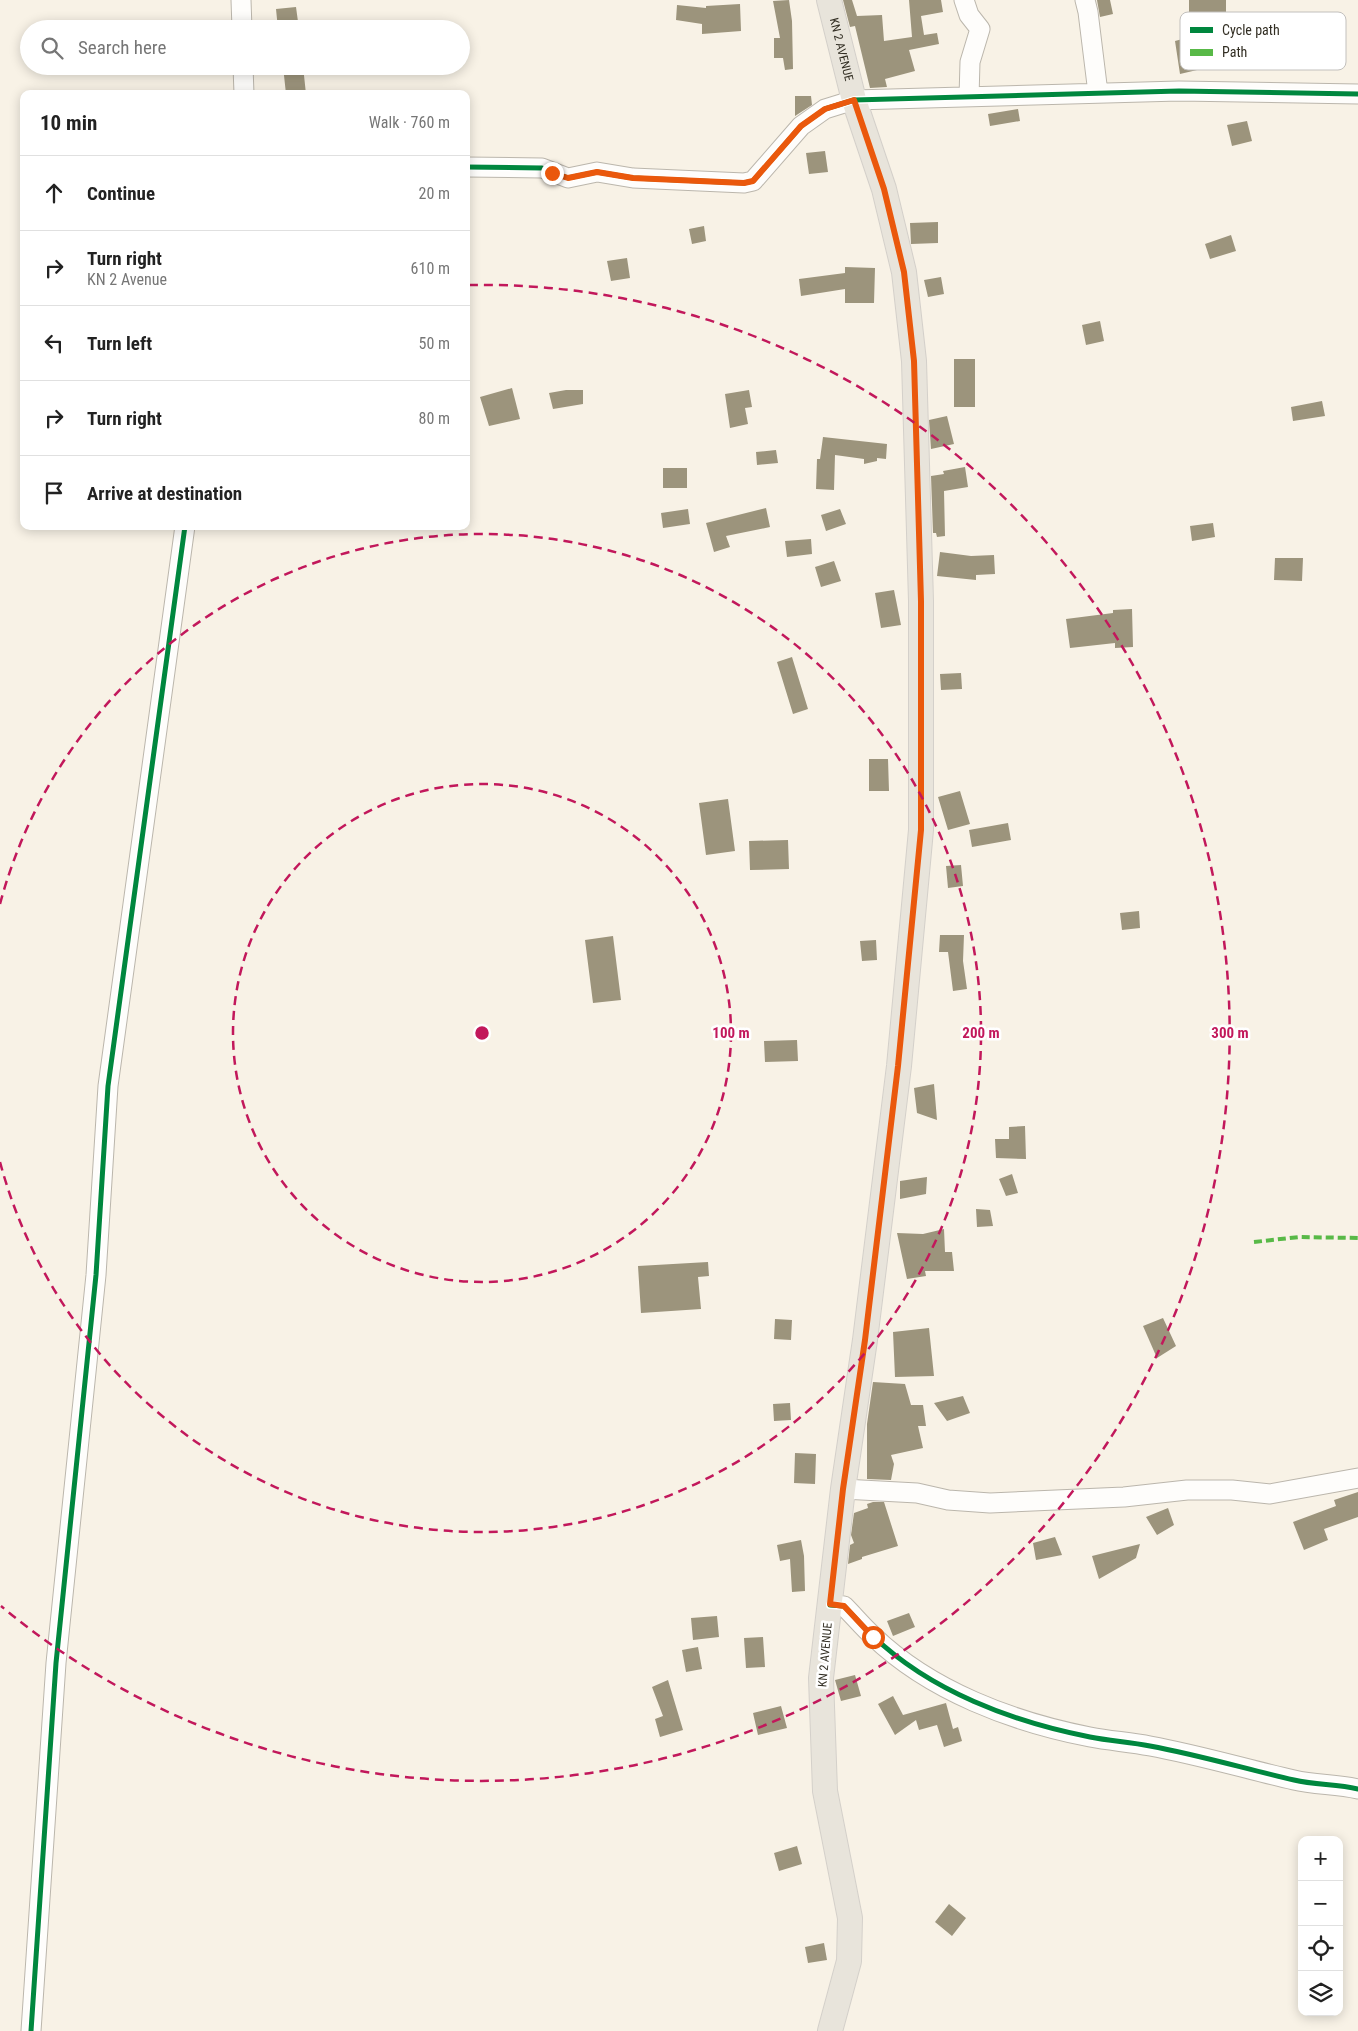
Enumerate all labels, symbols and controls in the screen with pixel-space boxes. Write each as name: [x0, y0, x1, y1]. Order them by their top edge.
legend: [1180, 12, 1346, 70]
street label: KN 2 AVENUE: [827, 16, 856, 83]
search box: [20, 20, 470, 75]
text: Cycle path: [1222, 22, 1280, 38]
icon: search: [38, 34, 66, 62]
text: Search here: [78, 36, 166, 59]
text: Path: [1222, 44, 1247, 60]
text: 10 min: [40, 111, 97, 135]
text: Walk · 760 m: [369, 113, 450, 132]
route end: [541, 162, 564, 185]
icon: ahead: [40, 179, 68, 207]
text: Continue: [87, 182, 155, 205]
text: 20 m: [418, 184, 450, 203]
text: Turn right: [87, 247, 162, 270]
icon: right: [40, 254, 68, 282]
text: 610 m: [411, 259, 450, 278]
text: KN 2 Avenue: [87, 270, 167, 289]
icon: left: [40, 329, 68, 357]
text: Turn left: [87, 332, 152, 355]
text: 50 m: [418, 334, 450, 353]
icon: right: [40, 404, 68, 432]
text: Turn right: [87, 407, 162, 430]
text: 80 m: [418, 409, 450, 428]
icon: arrive: [40, 479, 68, 507]
text: Arrive at destination: [87, 482, 242, 505]
centre of rings: [473, 1024, 491, 1042]
text: 100 m: [712, 1024, 750, 1042]
text: 200 m: [962, 1024, 1000, 1042]
text: 300 m: [1211, 1024, 1249, 1042]
street label: KN 2 AVENUE: [815, 1622, 835, 1688]
route start: [862, 1626, 885, 1649]
map controls: [1298, 1836, 1343, 2016]
button: +: [1298, 1836, 1343, 1881]
button: −: [1298, 1881, 1343, 1926]
button: locate: [1298, 1926, 1343, 1971]
button: layers: [1298, 1971, 1343, 2016]

